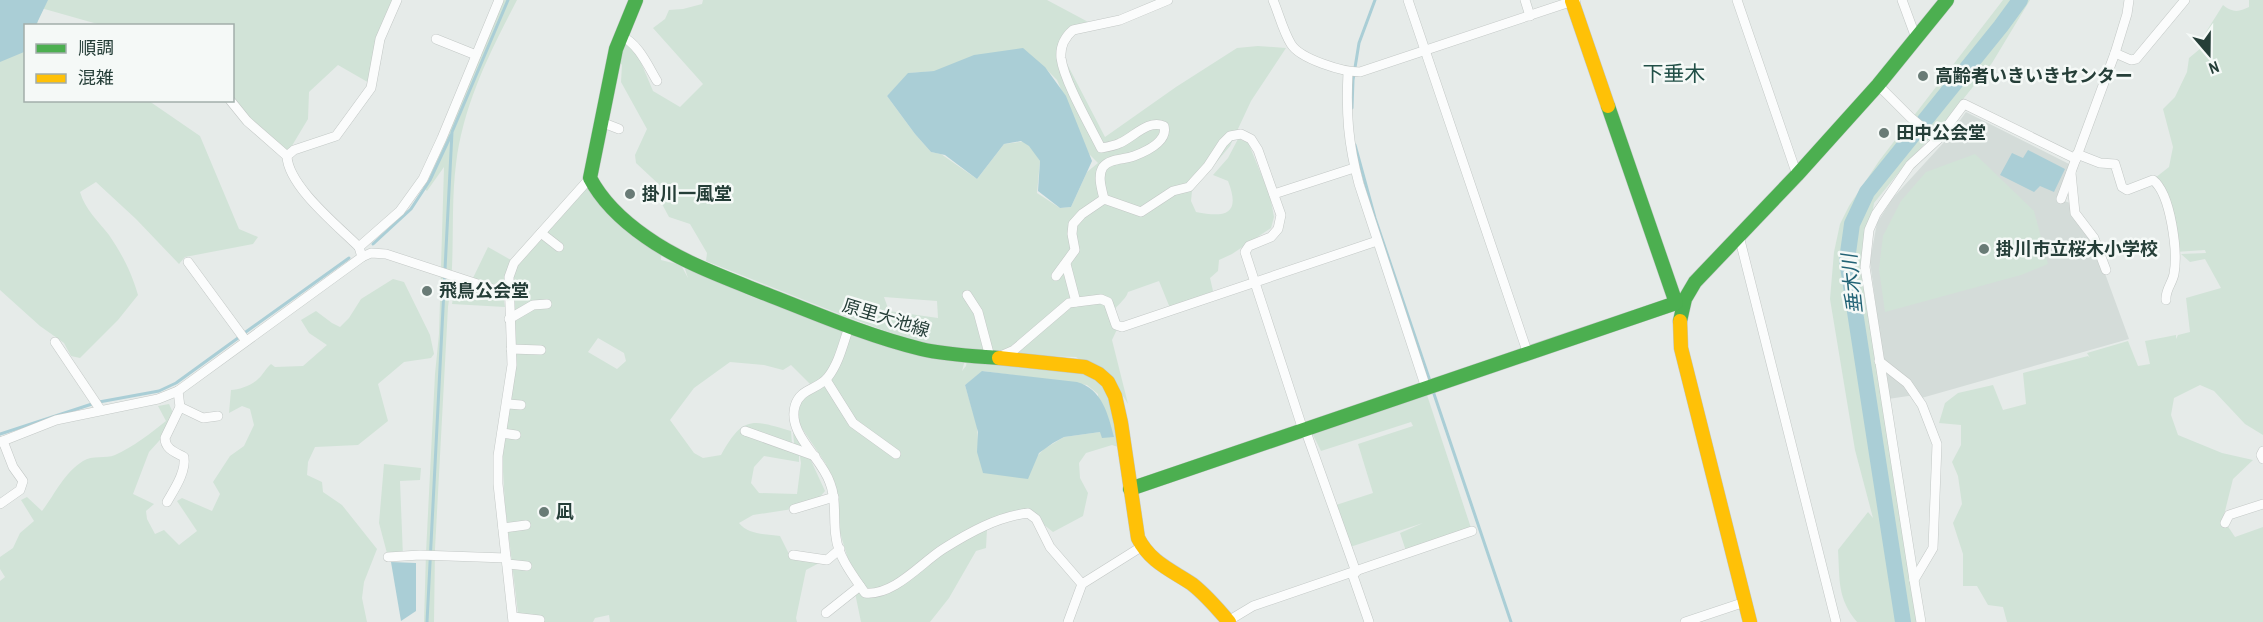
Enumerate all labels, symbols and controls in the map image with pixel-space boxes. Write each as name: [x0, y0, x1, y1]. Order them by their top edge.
legend: [24, 24, 234, 102]
north arrow: [2179, 24, 2239, 84]
text: 順調: [78, 35, 114, 60]
text: N: [2206, 56, 2222, 80]
district label: 下垂木: [1643, 59, 1706, 88]
place label: 高齢者いきいきセンター: [1935, 63, 2133, 88]
text: 混雑: [78, 65, 114, 90]
marker: 高齢者いきいきセンター: [1916, 69, 1930, 83]
place label: 田中公会堂: [1896, 120, 1986, 145]
marker: 田中公会堂: [1877, 126, 1891, 140]
place label: 掛川一風堂: [642, 181, 732, 206]
marker: 掛川一風堂: [623, 187, 637, 201]
place label: 掛川市立桜木小学校: [1996, 236, 2158, 261]
marker: 掛川市立桜木小学校: [1977, 242, 1991, 256]
water label: 垂木川: [1835, 251, 1868, 315]
place label: 飛鳥公会堂: [439, 278, 529, 303]
marker: 飛鳥公会堂: [420, 284, 434, 298]
street label: 原里大池線: [839, 292, 933, 343]
place label: 凪: [556, 499, 574, 524]
marker: 凪: [537, 505, 551, 519]

